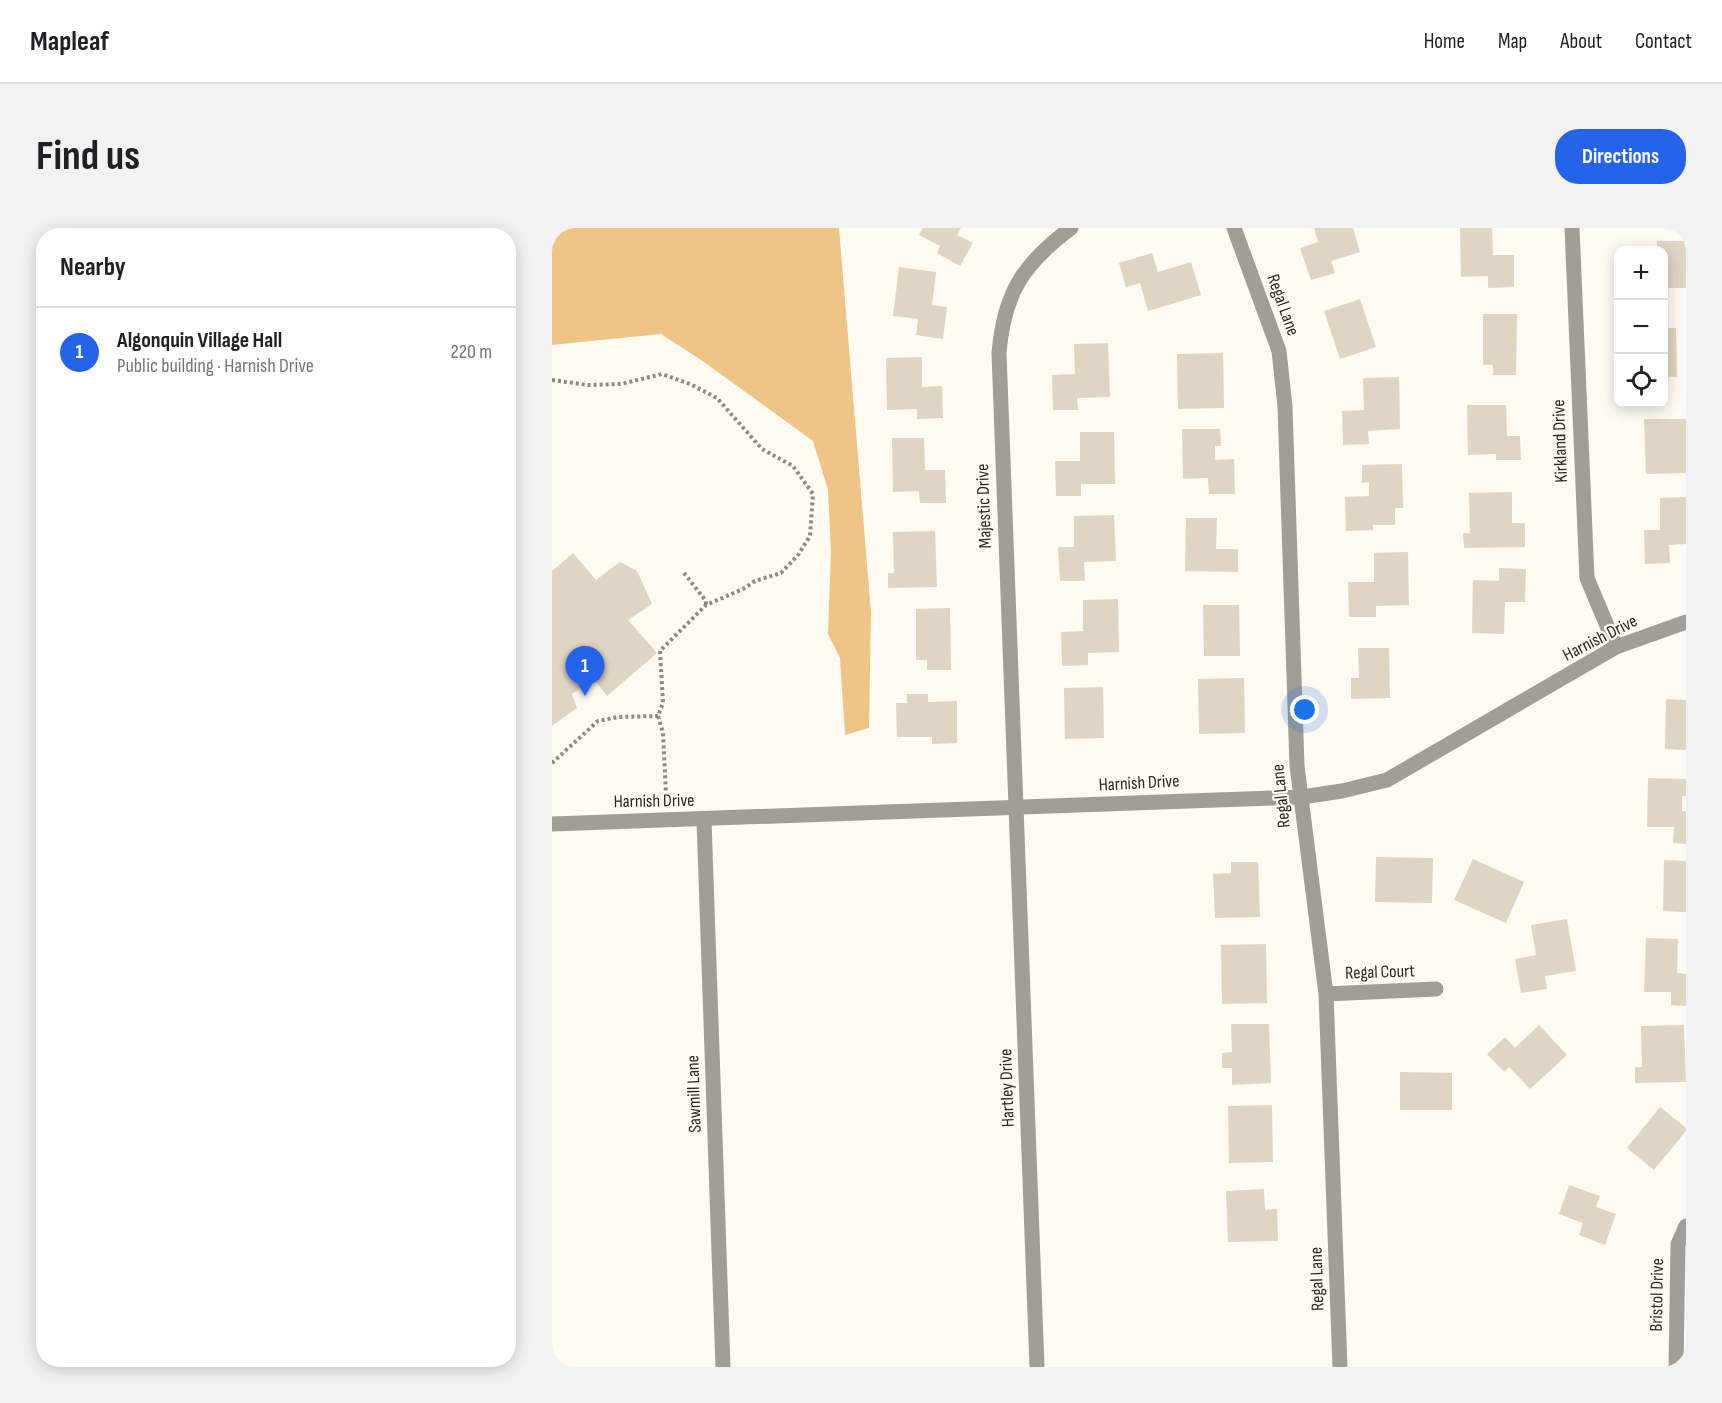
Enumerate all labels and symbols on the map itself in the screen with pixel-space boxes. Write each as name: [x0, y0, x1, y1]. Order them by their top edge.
street label: Regal Lane: [1262, 271, 1304, 339]
street label: Kirkland Drive: [1548, 399, 1572, 483]
street label: Majestic Drive: [972, 463, 996, 549]
street label: Harnish Drive: [1559, 610, 1641, 666]
pin: 1: [566, 646, 604, 696]
your location: [1290, 695, 1319, 724]
street label: Regal Lane: [1267, 763, 1295, 829]
street label: Harnish Drive: [1098, 770, 1180, 796]
street label: Harnish Drive: [613, 790, 695, 812]
street label: Regal Court: [1345, 960, 1416, 984]
street label: Hartley Drive: [995, 1048, 1019, 1128]
street label: Sawmill Lane: [682, 1055, 706, 1133]
street label: Regal Lane: [1305, 1247, 1329, 1311]
street label: Bristol Drive: [1646, 1258, 1668, 1332]

